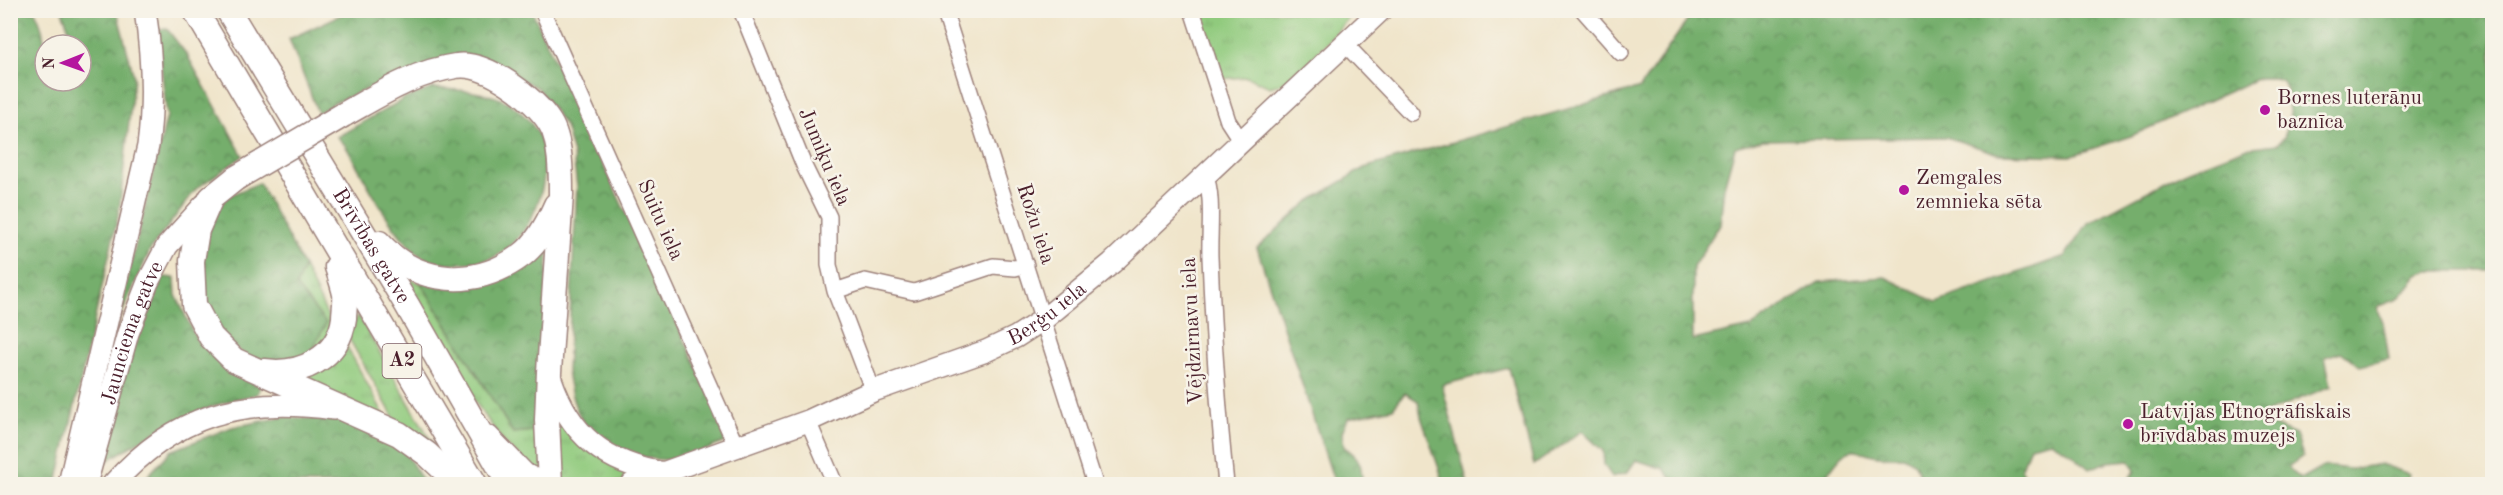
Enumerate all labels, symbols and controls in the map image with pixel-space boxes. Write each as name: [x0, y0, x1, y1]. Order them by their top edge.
north arrow: [33, 33, 93, 93]
text: N: [42, 56, 58, 69]
place label: Bornes luterāņu baznīca: [2277, 88, 2422, 133]
marker: Bornes luterāņu baznīca: [2258, 103, 2272, 117]
street label: Jumiķu iela: [793, 105, 854, 209]
place label: Zemgales zemnieka sēta: [1916, 168, 2042, 213]
street label: Suitu iela: [633, 177, 687, 263]
street label: Rožu iela: [1012, 181, 1058, 267]
marker: Zemgales zemnieka sēta: [1897, 183, 1911, 197]
street label: Brīvības gatve: [328, 185, 414, 307]
street label: Vējdzirnavu iela: [1179, 257, 1207, 405]
street label: Jaunciema gatve: [98, 258, 167, 407]
street label: Berģu iela: [1004, 278, 1090, 350]
road number: A2: [382, 344, 422, 378]
place label: Latvijas Etnogrāfiskais brīvdabas muzejs: [2140, 402, 2351, 447]
marker: Latvijas Etnogrāfiskais brīvdabas muzejs: [2121, 417, 2135, 431]

